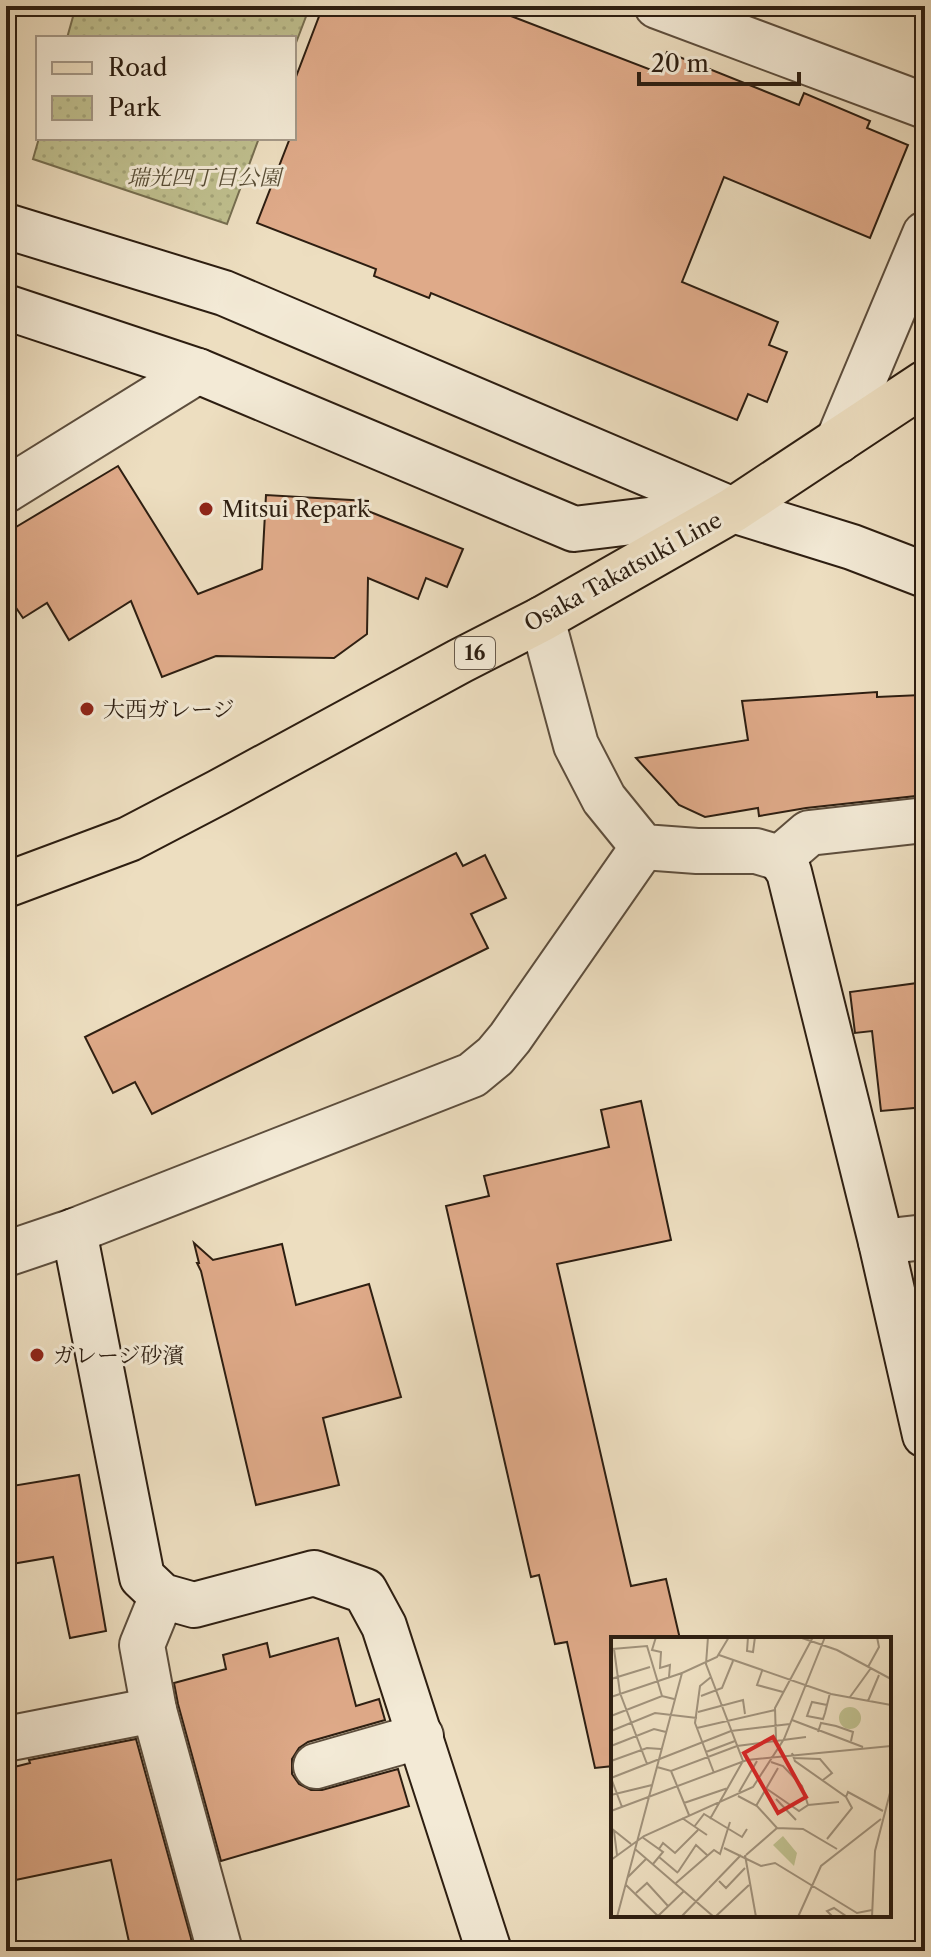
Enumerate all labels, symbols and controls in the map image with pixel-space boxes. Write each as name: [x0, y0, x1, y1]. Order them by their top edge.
legend: [36, 36, 296, 140]
scale bar: [639, 36, 799, 86]
text: 20 m: [651, 49, 709, 78]
text: Road: [108, 53, 168, 82]
text: Park: [108, 93, 161, 122]
park label: 瑞光四丁目公園: [127, 164, 284, 191]
place label: Mitsui Repark: [222, 496, 371, 523]
marker: Mitsui Repark: [197, 500, 215, 518]
street label: Osaka Takatsuki Line: [520, 506, 726, 638]
road number: 16: [455, 637, 495, 669]
place label: 大西ガレージ: [103, 696, 235, 723]
marker: 大西ガレージ: [78, 700, 96, 718]
place label: ガレージ砂濱: [53, 1342, 185, 1369]
marker: ガレージ砂濱: [28, 1346, 46, 1364]
inset map: [611, 1637, 891, 1917]

